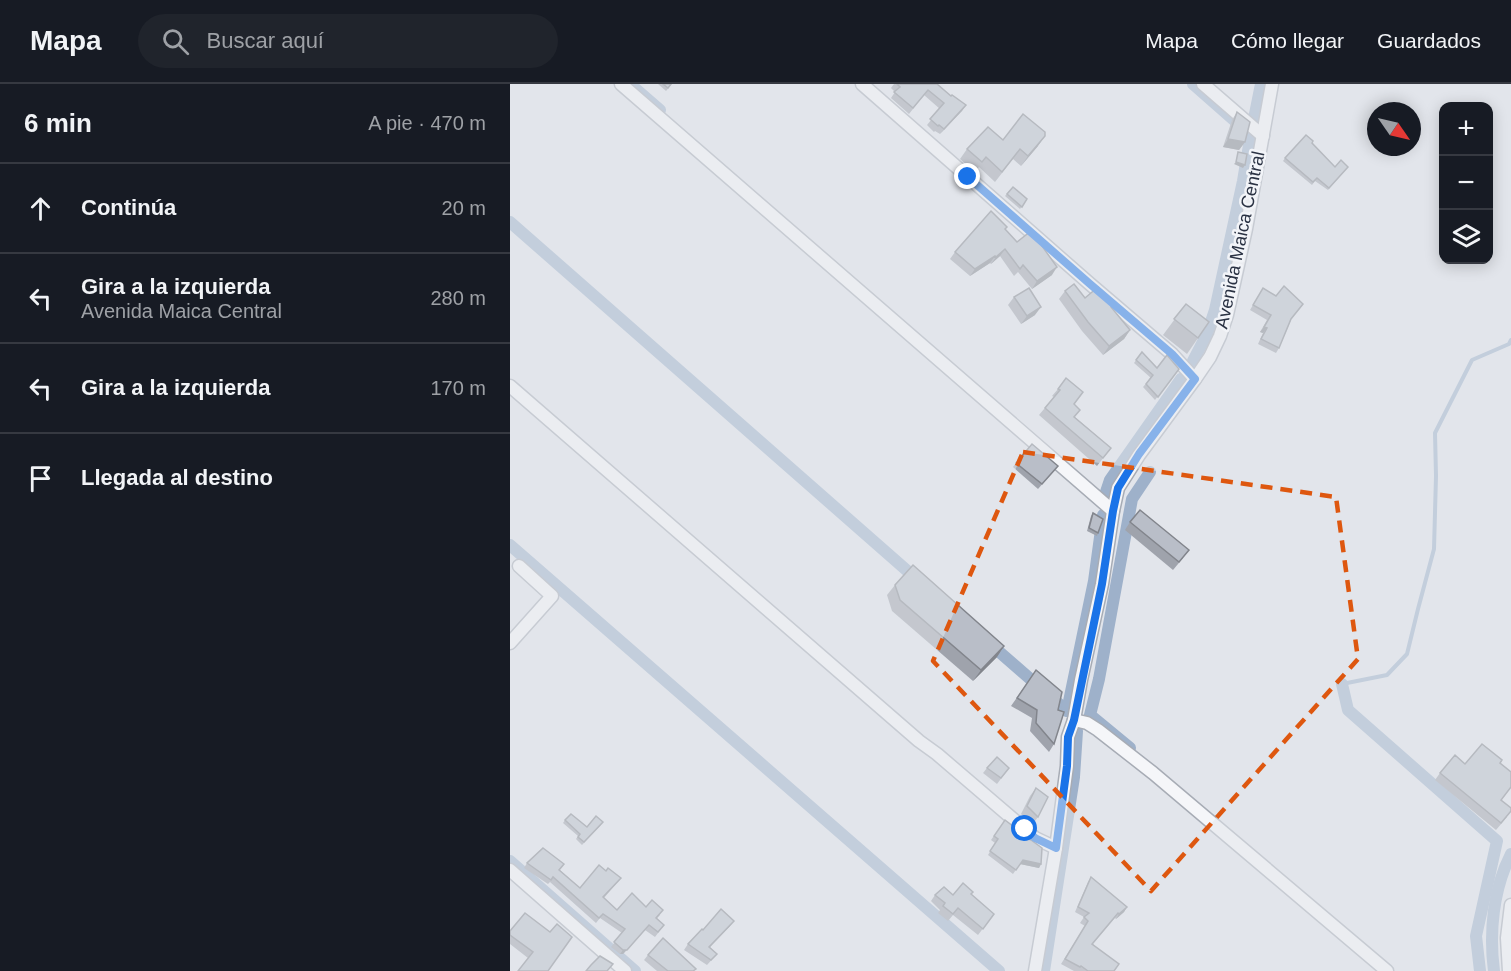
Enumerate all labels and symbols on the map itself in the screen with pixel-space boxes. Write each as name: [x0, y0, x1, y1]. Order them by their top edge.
north arrow: [1367, 102, 1421, 156]
street label: Avenida Maica Central: [1211, 150, 1269, 330]
route end: [954, 163, 980, 189]
route start: [1011, 815, 1037, 841]

